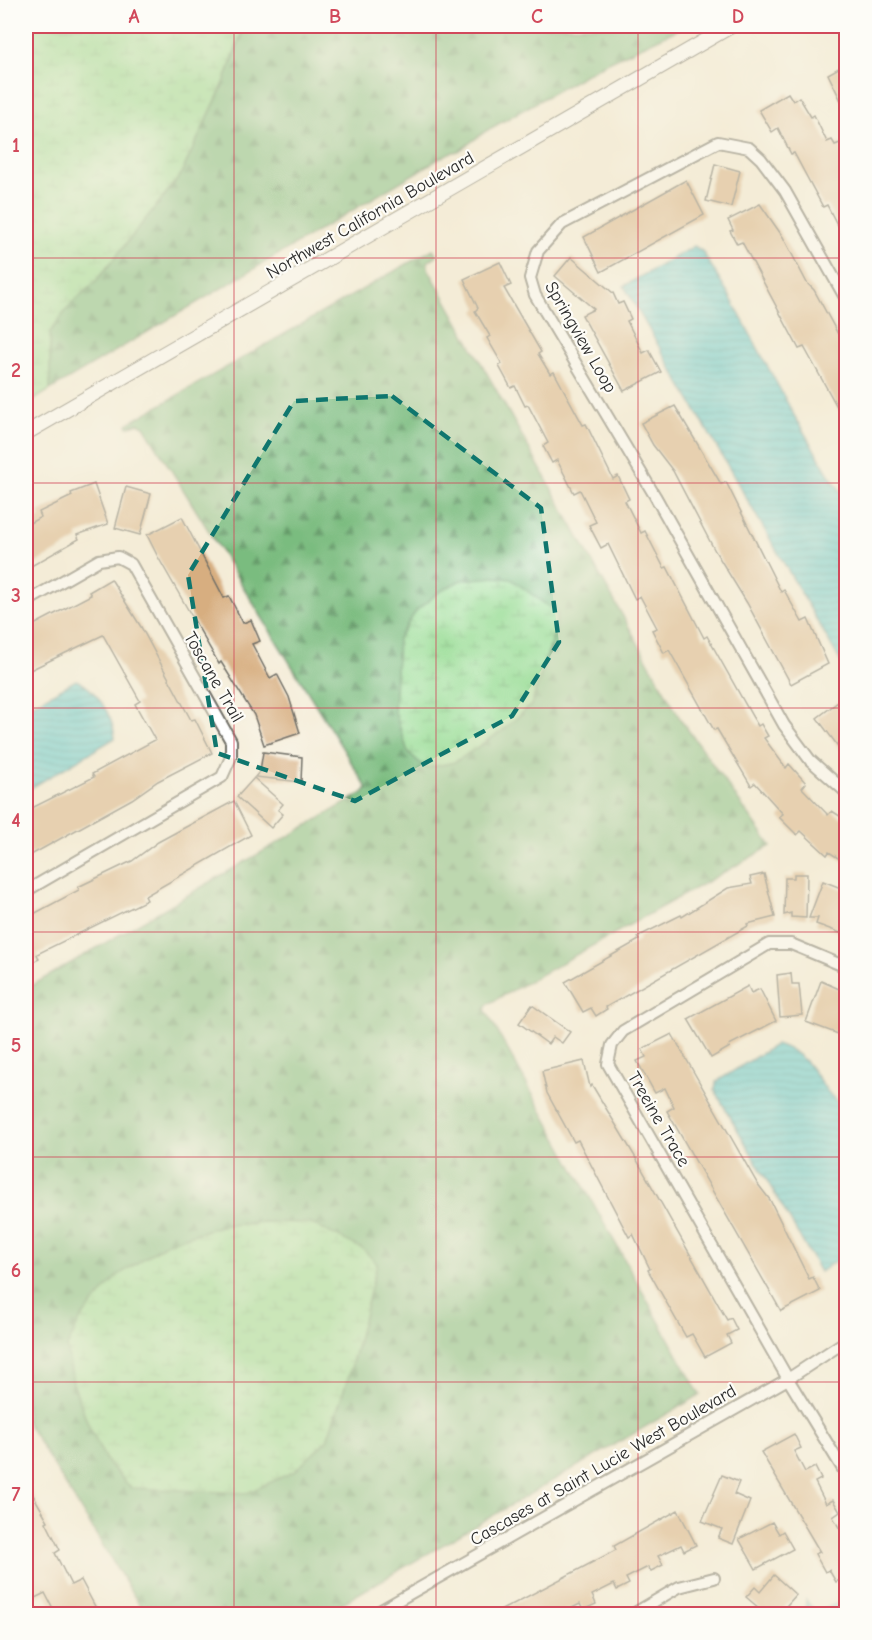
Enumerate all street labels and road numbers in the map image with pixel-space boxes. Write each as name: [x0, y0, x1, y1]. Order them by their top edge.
street label: Northwest California Boulevard: [263, 147, 478, 284]
street label: Springview Loop: [540, 278, 621, 397]
street label: Toscane Trail: [179, 628, 248, 726]
street label: Treeine Trace: [623, 1068, 694, 1171]
street label: Cascases at Saint Lucie West Boulevard: [466, 1380, 740, 1550]

